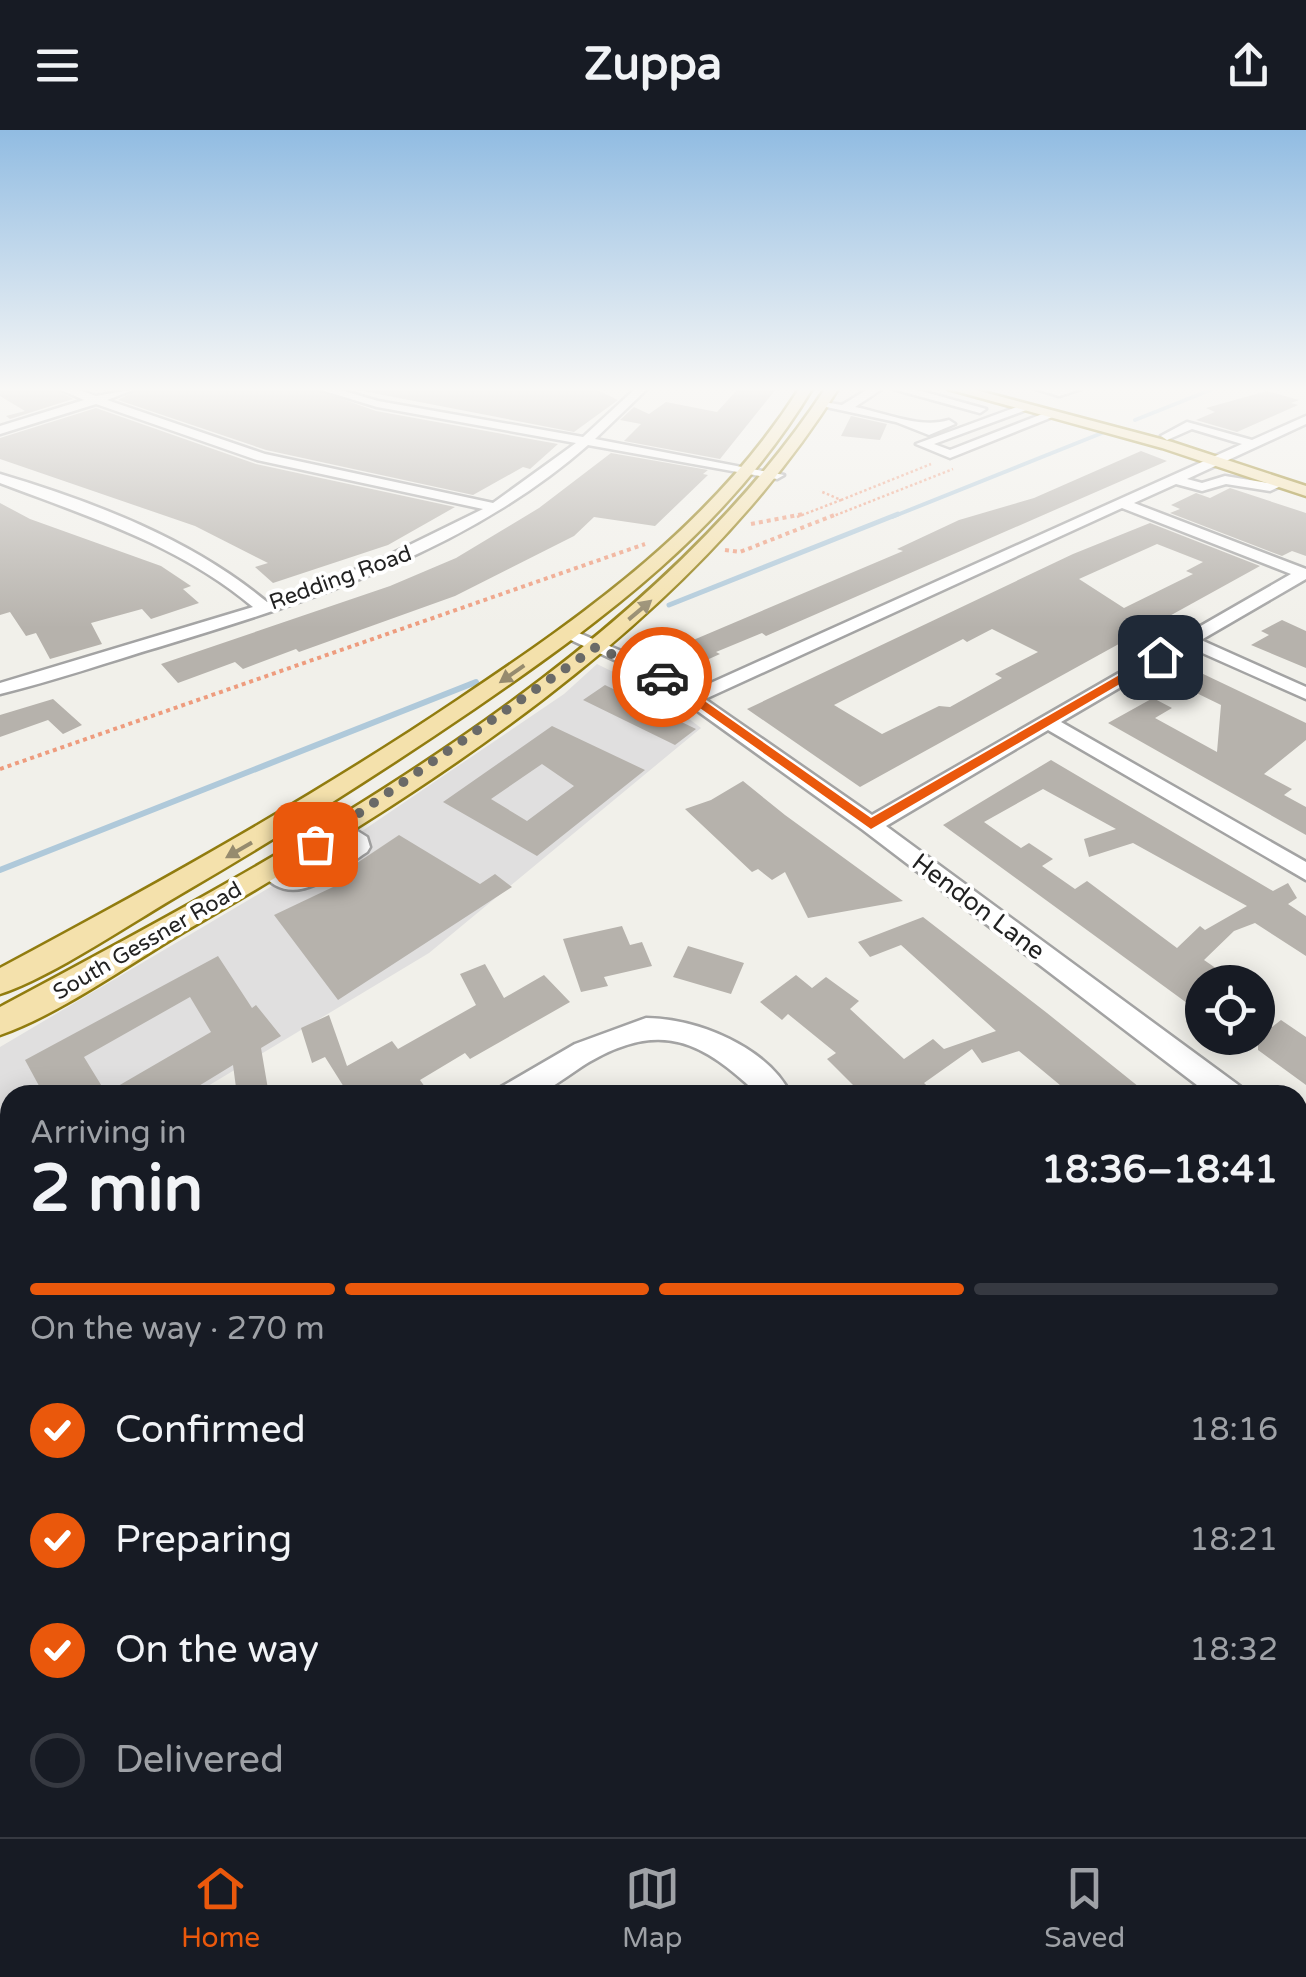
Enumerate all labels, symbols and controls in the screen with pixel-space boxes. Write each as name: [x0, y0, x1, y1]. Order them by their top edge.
icon: menu: [30, 38, 85, 93]
text: Zuppa: [584, 38, 722, 92]
icon: share: [1221, 38, 1276, 93]
street label: Redding Road: [266, 540, 415, 616]
one-way arrow: [627, 600, 652, 622]
pin: [1118, 615, 1203, 700]
courier: [612, 627, 712, 727]
icon: home: [1133, 630, 1188, 685]
icon: car: [635, 650, 690, 705]
one-way arrow: [499, 664, 526, 683]
pin: [273, 802, 358, 887]
icon: bag: [288, 817, 343, 872]
one-way arrow: [225, 841, 254, 858]
street label: Hendon Lane: [906, 847, 1051, 966]
street label: South Gessner Road: [49, 876, 246, 1005]
map controls: [1185, 965, 1275, 1055]
button: locate: [1185, 965, 1275, 1055]
text: Arriving in: [30, 1114, 187, 1152]
text: 18:36–18:41: [1041, 1147, 1278, 1193]
text: 2 min: [30, 1150, 203, 1229]
text: On the way · 270 m: [30, 1310, 325, 1348]
icon: check: [30, 1403, 85, 1458]
text: Confirmed: [115, 1407, 306, 1453]
text: 18:16: [1189, 1411, 1278, 1449]
icon: check: [30, 1513, 85, 1568]
text: Preparing: [115, 1517, 292, 1563]
text: 18:21: [1189, 1521, 1278, 1559]
icon: check: [30, 1623, 85, 1678]
text: On the way: [115, 1627, 319, 1673]
text: 18:32: [1189, 1631, 1278, 1669]
text: Delivered: [115, 1737, 284, 1783]
tab: Home: [181, 1861, 260, 1955]
tab: Map: [622, 1861, 682, 1955]
tab: Saved: [1044, 1861, 1125, 1955]

